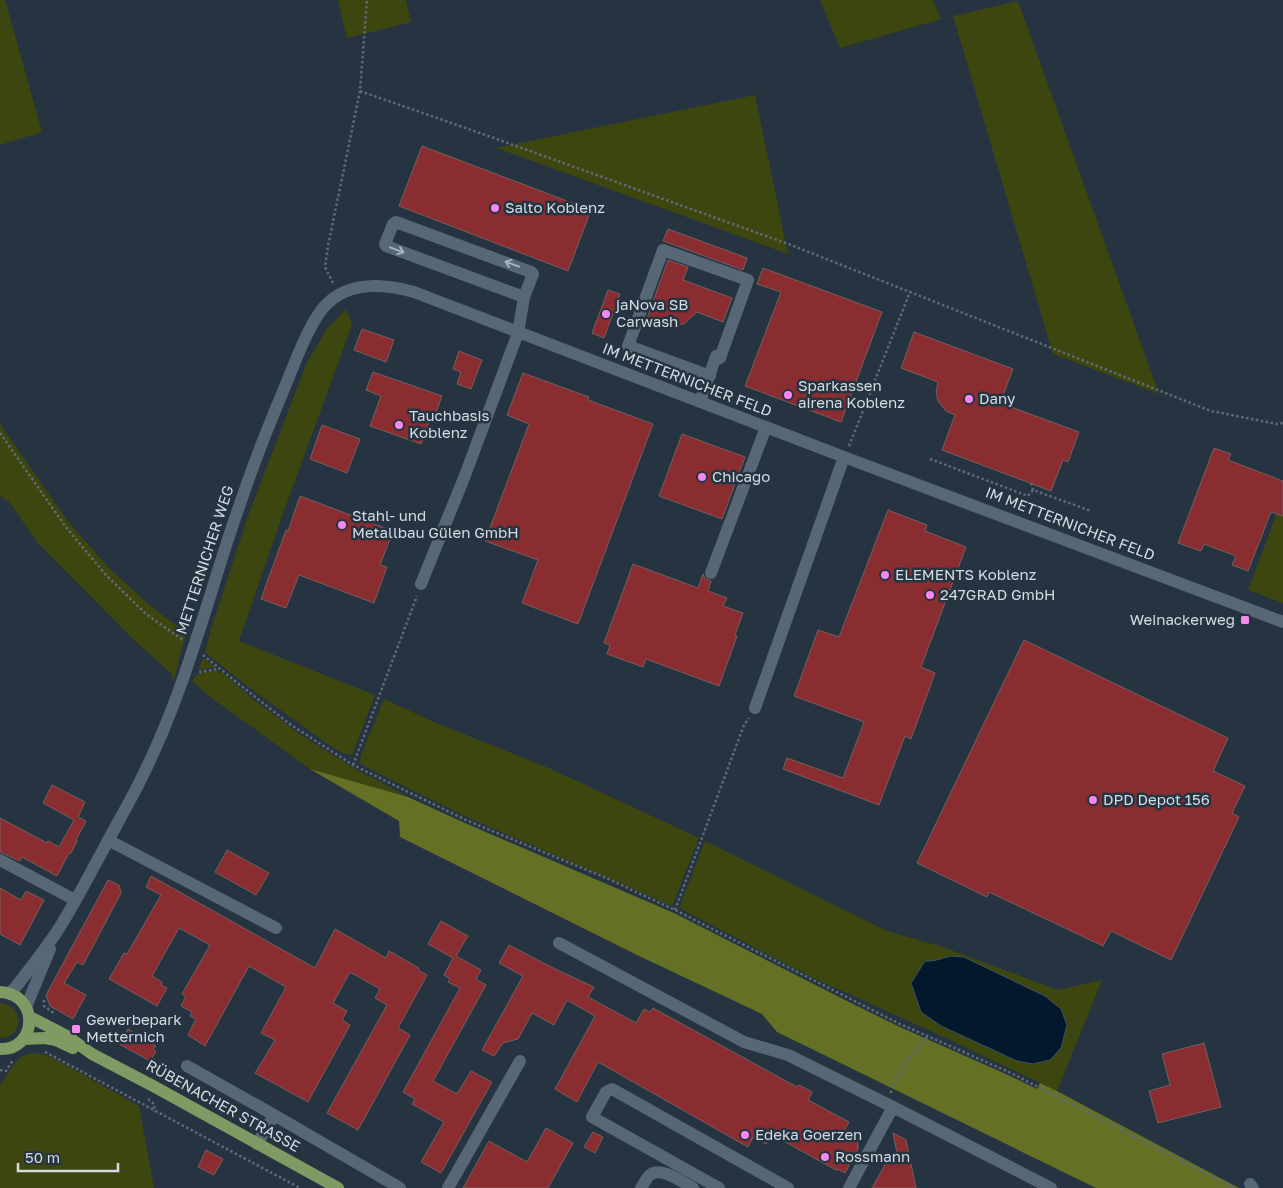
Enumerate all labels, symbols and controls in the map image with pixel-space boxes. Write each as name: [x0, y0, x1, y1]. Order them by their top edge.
place label: Salto Koblenz: [505, 198, 605, 216]
marker: Salto Koblenz: [489, 202, 501, 214]
one-way arrow: [389, 246, 404, 255]
one-way arrow: [504, 259, 520, 268]
place label: jaNova SB Carwash: [615, 295, 688, 330]
marker: jaNova SB Carwash: [600, 308, 612, 320]
street label: IM METTERNICHER FELD: [600, 338, 775, 420]
place label: Sparkassen airena Koblenz: [798, 376, 905, 411]
marker: Sparkassen airena Koblenz: [782, 389, 794, 401]
place label: Dany: [979, 389, 1016, 407]
marker: Dany: [963, 393, 975, 405]
place label: Tauchbasis Koblenz: [409, 406, 490, 441]
marker: Tauchbasis Koblenz: [393, 419, 405, 431]
place label: Chicago: [712, 467, 770, 485]
marker: Chicago: [696, 471, 708, 483]
street label: IM METTERNICHER FELD: [983, 482, 1158, 564]
street label: METTERNICHER WEG: [171, 483, 237, 636]
place label: Stahl- und Metallbau Gülen GmbH: [352, 506, 519, 541]
marker: Stahl- und Metallbau Gülen GmbH: [336, 519, 348, 531]
place label: ELEMENTS Koblenz: [895, 565, 1037, 583]
marker: ELEMENTS Koblenz: [879, 569, 891, 581]
place label: 247GRAD GmbH: [940, 585, 1055, 603]
marker: 247GRAD GmbH: [924, 589, 936, 601]
place label: Weinackerweg: [1130, 610, 1235, 628]
marker: Weinackerweg: [1239, 614, 1251, 626]
place label: DPD Depot 156: [1103, 790, 1210, 808]
marker: DPD Depot 156: [1087, 794, 1099, 806]
place label: Gewerbepark Metternich: [86, 1010, 182, 1045]
marker: Gewerbepark Metternich: [70, 1023, 82, 1035]
street label: RÜBENACHER STRASSE: [143, 1055, 304, 1155]
place label: Edeka Goerzen: [755, 1125, 862, 1143]
marker: Edeka Goerzen: [739, 1129, 751, 1141]
scale bar: [18, 1140, 118, 1172]
place label: Rossmann: [835, 1147, 910, 1165]
text: 50 m: [25, 1148, 60, 1166]
marker: Rossmann: [819, 1151, 831, 1163]

